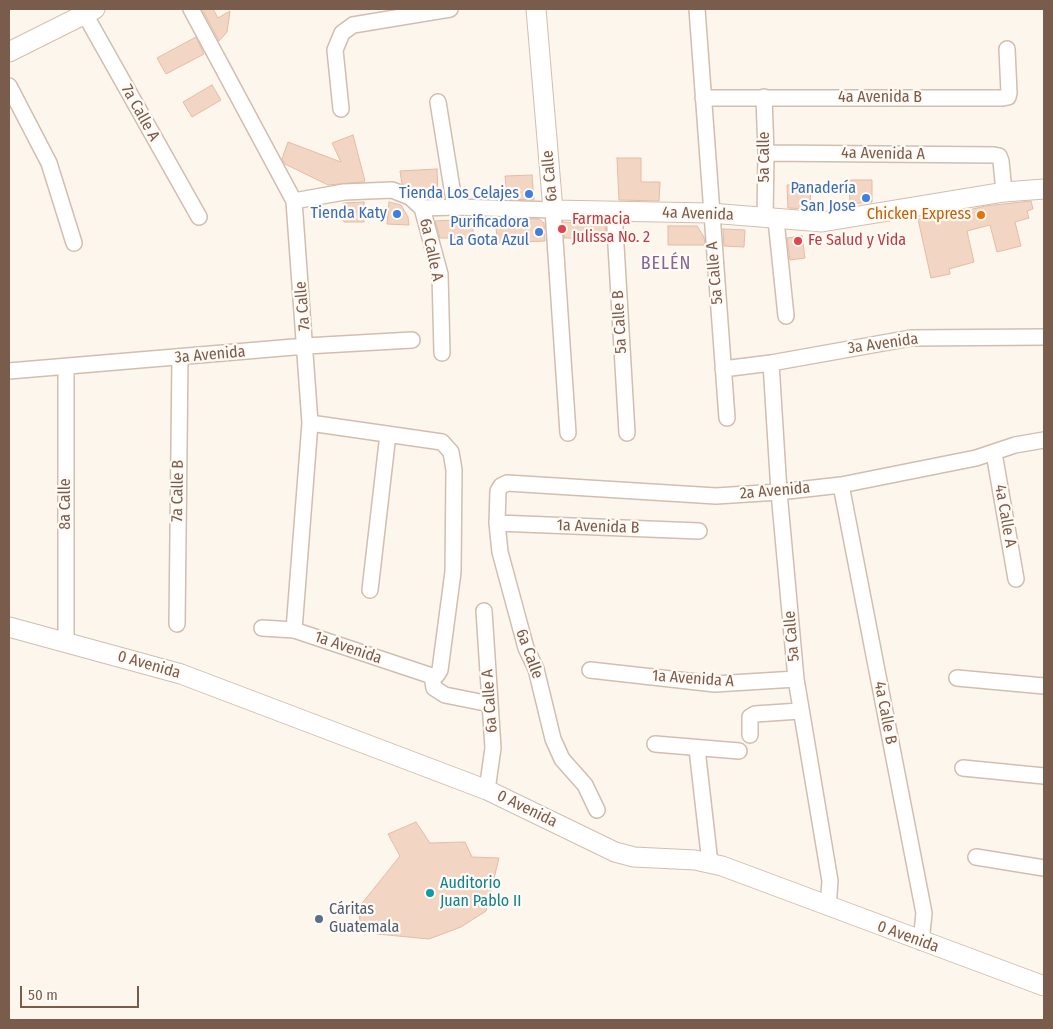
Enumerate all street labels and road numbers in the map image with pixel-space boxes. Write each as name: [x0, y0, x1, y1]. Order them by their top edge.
street label: 7a Calle A: [117, 81, 163, 145]
street label: 4a Avenida B: [838, 88, 922, 108]
street label: 5a Calle: [755, 132, 775, 182]
street label: 4a Avenida A: [841, 144, 925, 164]
street label: 6a Calle: [538, 150, 562, 202]
street label: 4a Avenida: [662, 203, 734, 225]
street label: 6a Calle A: [415, 217, 447, 283]
street label: 5a Calle A: [703, 241, 727, 305]
street label: 7a Calle: [291, 280, 315, 332]
street label: 5a Calle B: [609, 290, 631, 354]
street label: 3a Avenida: [846, 330, 920, 358]
street label: 3a Avenida: [174, 342, 246, 368]
street label: 7a Calle B: [168, 460, 188, 522]
street label: 8a Calle: [56, 478, 76, 530]
street label: 2a Avenida: [739, 478, 811, 504]
street label: 4a Calle A: [990, 483, 1020, 549]
street label: 1a Avenida B: [556, 516, 640, 538]
street label: 5a Calle: [780, 610, 804, 662]
street label: 6a Calle: [511, 627, 547, 681]
street label: 1a Avenida: [312, 628, 384, 668]
street label: 0 Avenida: [115, 647, 183, 683]
street label: 1a Avenida A: [651, 667, 735, 691]
street label: 6a Calle A: [478, 669, 502, 733]
street label: 4a Calle B: [869, 680, 901, 746]
street label: 0 Avenida: [494, 786, 560, 832]
street label: 0 Avenida: [874, 917, 942, 957]

